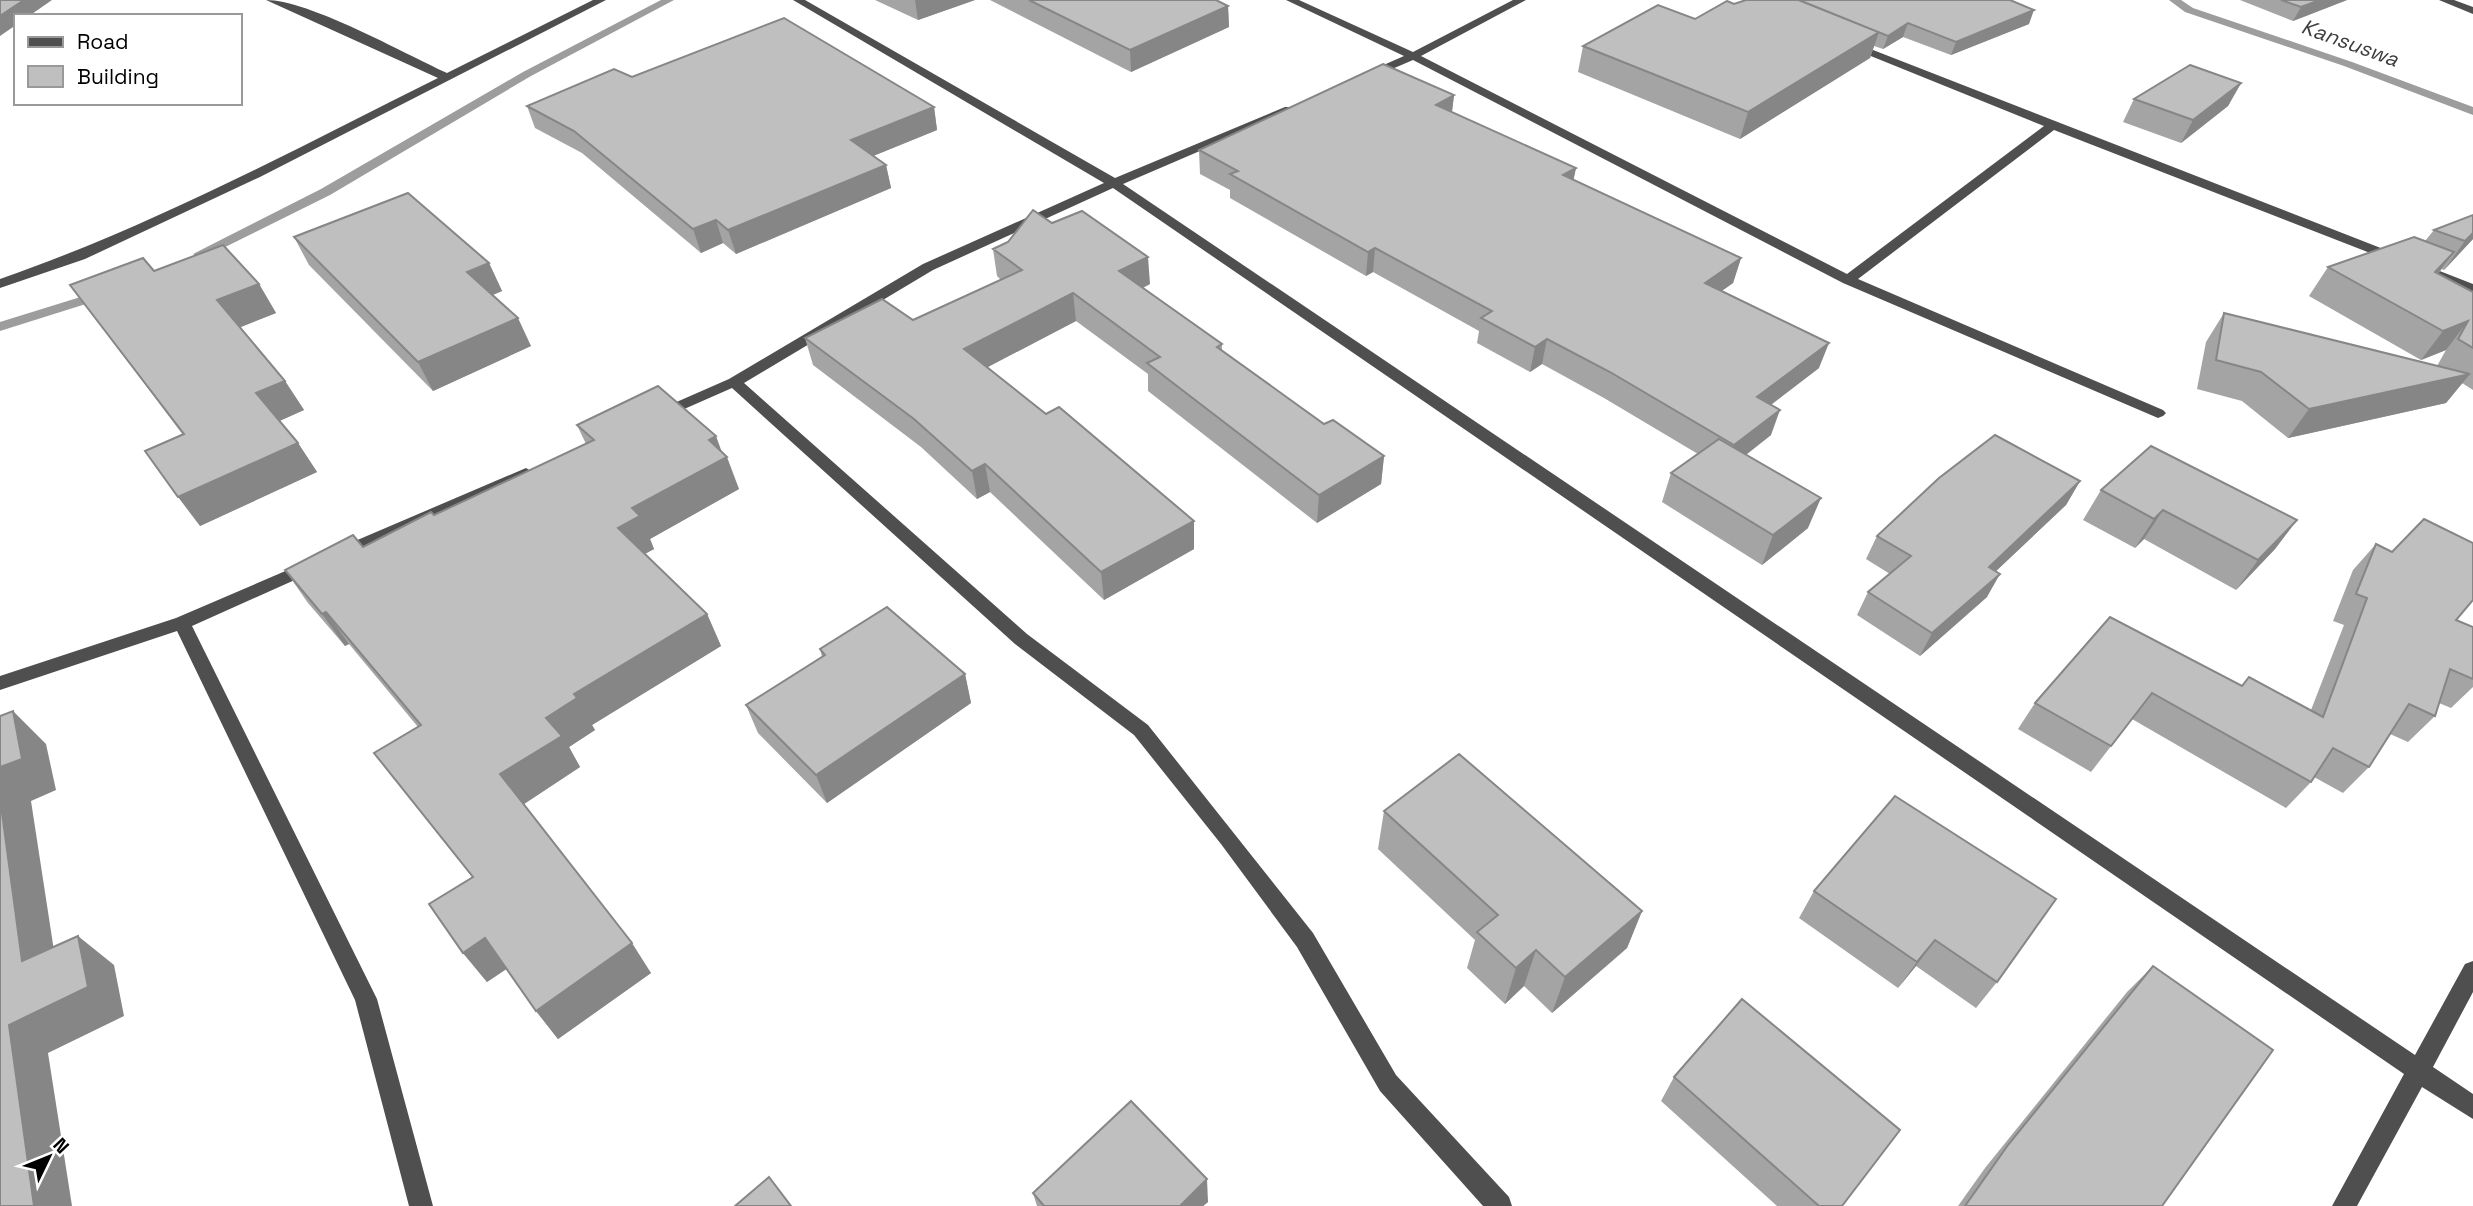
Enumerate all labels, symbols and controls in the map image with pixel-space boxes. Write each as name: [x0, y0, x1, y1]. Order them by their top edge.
water label: Kansuswa: [2298, 13, 2403, 73]
legend: [14, 14, 242, 105]
text: Road: [77, 28, 129, 55]
text: Building: [77, 63, 159, 90]
north arrow: [14, 1122, 84, 1192]
text: N: [48, 1133, 75, 1159]

